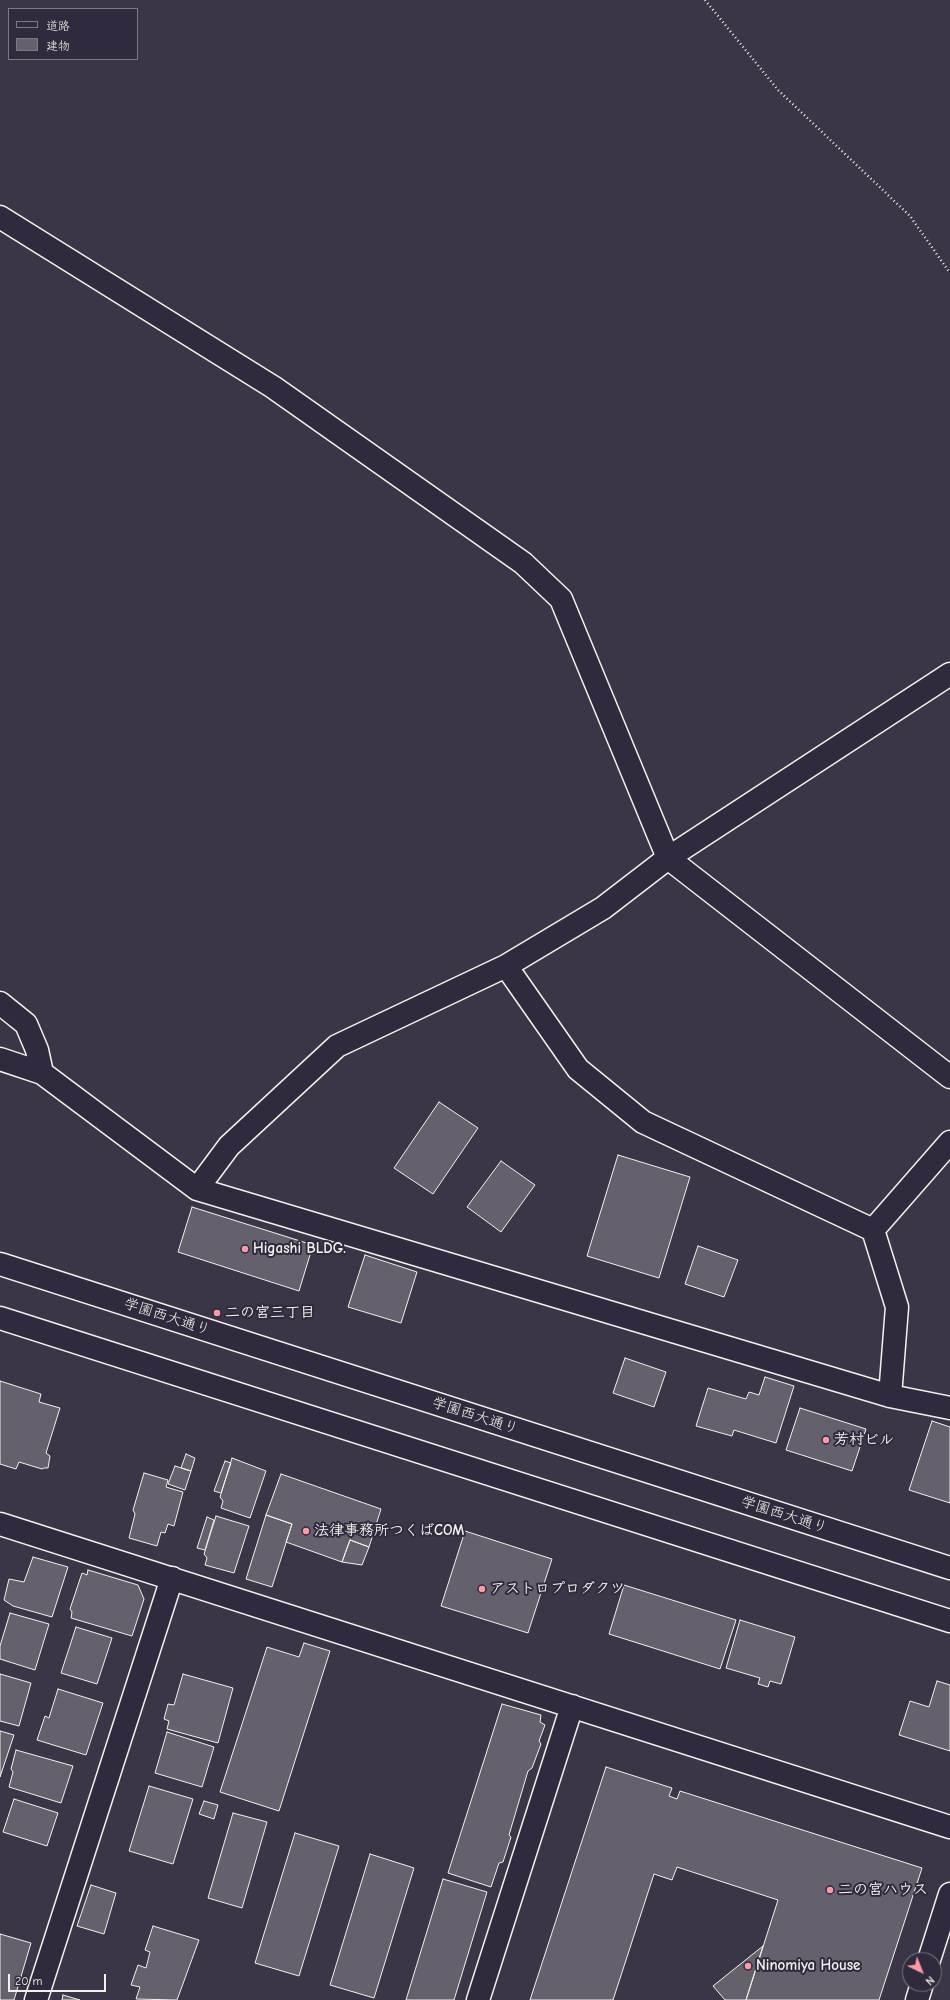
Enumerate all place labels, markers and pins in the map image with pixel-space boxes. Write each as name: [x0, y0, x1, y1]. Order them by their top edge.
place label: Higashi BLDG.: [253, 1240, 346, 1258]
marker: Higashi BLDG.: [240, 1244, 250, 1254]
place label: 二の宮三丁目: [225, 1304, 315, 1322]
marker: 二の宮三丁目: [212, 1308, 222, 1318]
place label: 芳村ビル: [834, 1431, 894, 1449]
marker: 芳村ビル: [821, 1435, 831, 1445]
place label: 法律事務所つくばCOM: [314, 1522, 464, 1540]
marker: 法律事務所つくばCOM: [301, 1526, 311, 1536]
place label: アストロプロダクツ: [490, 1580, 625, 1598]
marker: アストロプロダクツ: [477, 1584, 487, 1594]
place label: 二の宮ハウス: [838, 1881, 928, 1899]
marker: 二の宮ハウス: [825, 1885, 835, 1895]
place label: Ninomiya House: [756, 1957, 860, 1975]
marker: Ninomiya House: [743, 1961, 753, 1971]

